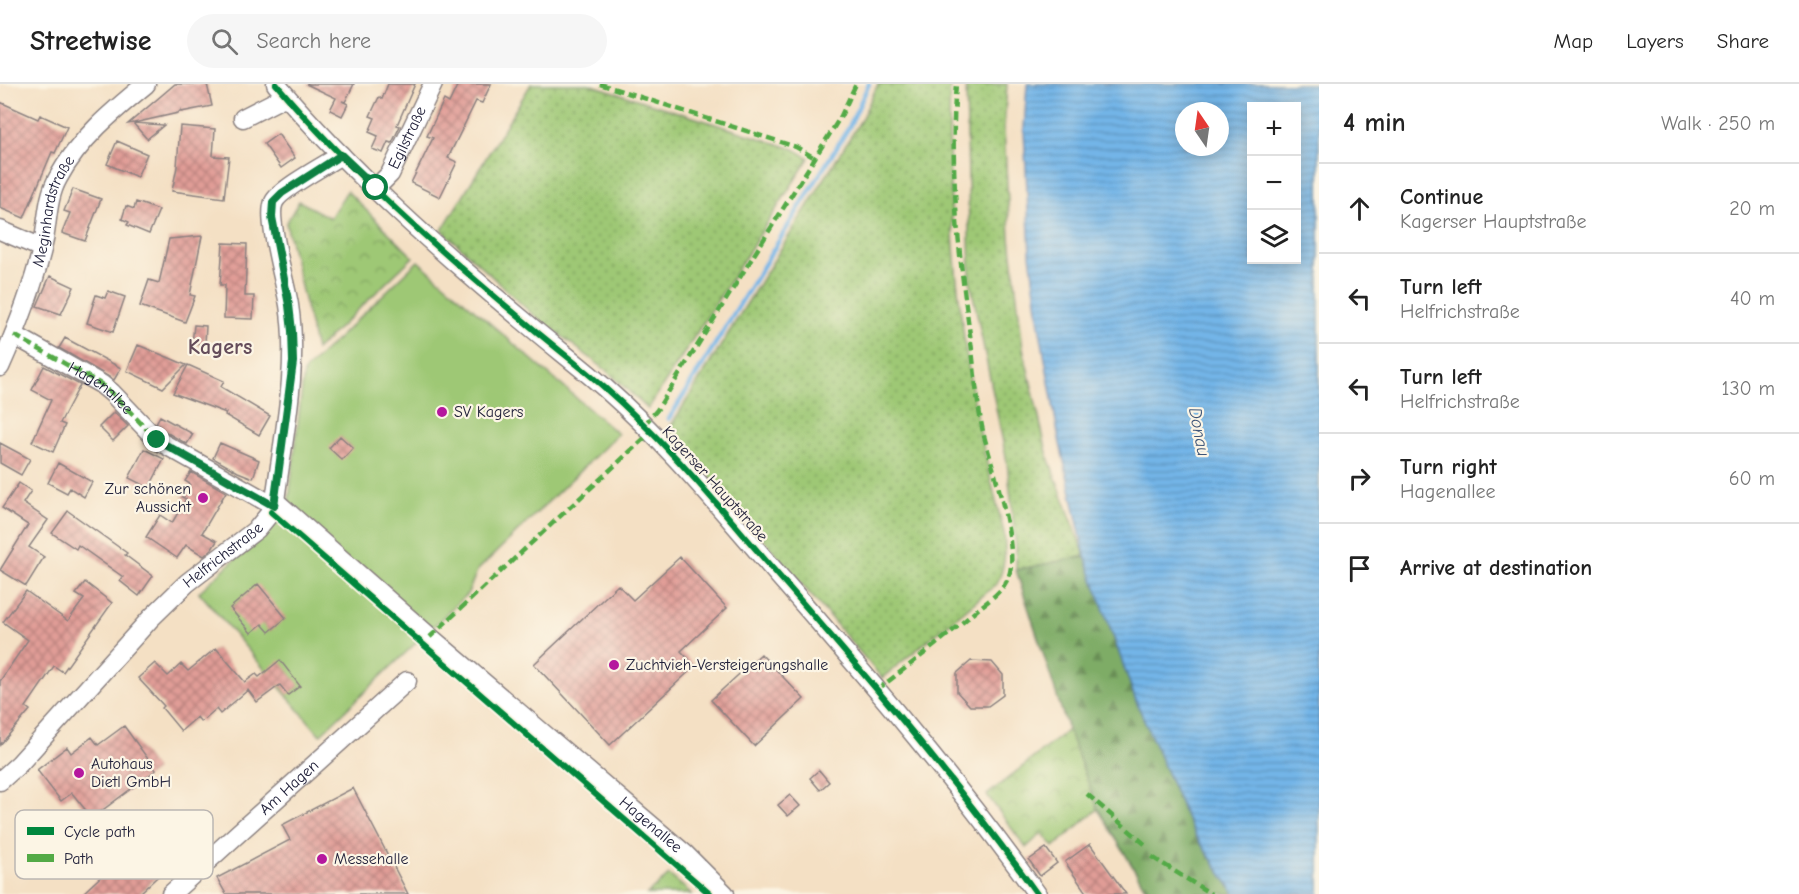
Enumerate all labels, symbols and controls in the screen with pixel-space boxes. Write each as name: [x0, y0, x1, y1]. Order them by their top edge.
search box: [187, 14, 607, 68]
text: Streetwise: [30, 25, 151, 57]
icon: search: [208, 25, 241, 58]
text: Search here: [256, 28, 371, 54]
text: Map: [1554, 29, 1593, 53]
text: Layers: [1626, 29, 1684, 53]
text: Share: [1717, 29, 1769, 53]
north arrow: [1175, 102, 1229, 156]
map controls: [1247, 102, 1301, 264]
button: +: [1247, 102, 1301, 156]
street label: Egilstraße: [385, 103, 430, 172]
text: 4 min: [1343, 108, 1406, 138]
text: Walk · 250 m: [1661, 112, 1775, 135]
street label: Meginhardstraße: [29, 152, 78, 269]
button: −: [1247, 156, 1301, 210]
route start: [362, 174, 388, 200]
text: Continue: [1400, 184, 1483, 210]
icon: ahead: [1343, 192, 1376, 225]
text: 20 m: [1729, 197, 1775, 220]
button: layers: [1247, 210, 1301, 264]
text: Kagerser Hauptstraße: [1400, 210, 1587, 233]
text: Turn left: [1400, 274, 1482, 300]
icon: left: [1343, 282, 1376, 315]
text: 40 m: [1730, 287, 1775, 310]
text: Helfrichstraße: [1400, 300, 1520, 323]
district label: Kagers: [188, 334, 252, 360]
street label: Hagenallee: [65, 358, 137, 418]
text: Turn left: [1400, 364, 1482, 390]
icon: left: [1343, 372, 1376, 405]
text: 130 m: [1722, 377, 1775, 400]
text: Helfrichstraße: [1400, 390, 1520, 413]
place label: SV Kagers: [454, 403, 524, 421]
marker: SV Kagers: [435, 405, 449, 419]
water label: Donau: [1184, 406, 1214, 458]
street label: Kagerser Hauptstraße: [658, 423, 772, 545]
route end: [143, 426, 169, 452]
text: Turn right: [1400, 454, 1497, 480]
icon: right: [1343, 462, 1376, 495]
text: 60 m: [1729, 467, 1775, 490]
place label: Zur schönen Aussicht: [105, 480, 191, 516]
text: Hagenallee: [1400, 480, 1496, 503]
marker: Zur schönen Aussicht: [196, 491, 210, 505]
street label: Helfrichstraße: [180, 519, 267, 592]
icon: arrive: [1343, 552, 1376, 585]
text: Arrive at destination: [1400, 555, 1592, 581]
place label: Zuchtvieh-Versteigerungshalle: [626, 656, 828, 674]
marker: Zuchtvieh-Versteigerungshalle: [607, 658, 621, 672]
place label: Autohaus Dietl GmbH: [91, 755, 171, 791]
street label: Am Hagen: [256, 756, 322, 819]
marker: Autohaus Dietl GmbH: [72, 766, 86, 780]
street label: Hagenallee: [616, 793, 686, 856]
legend: [15, 810, 213, 879]
text: Cycle path: [64, 823, 135, 841]
text: Path: [64, 850, 94, 868]
place label: Messehalle: [334, 850, 409, 868]
marker: Messehalle: [315, 852, 329, 866]

